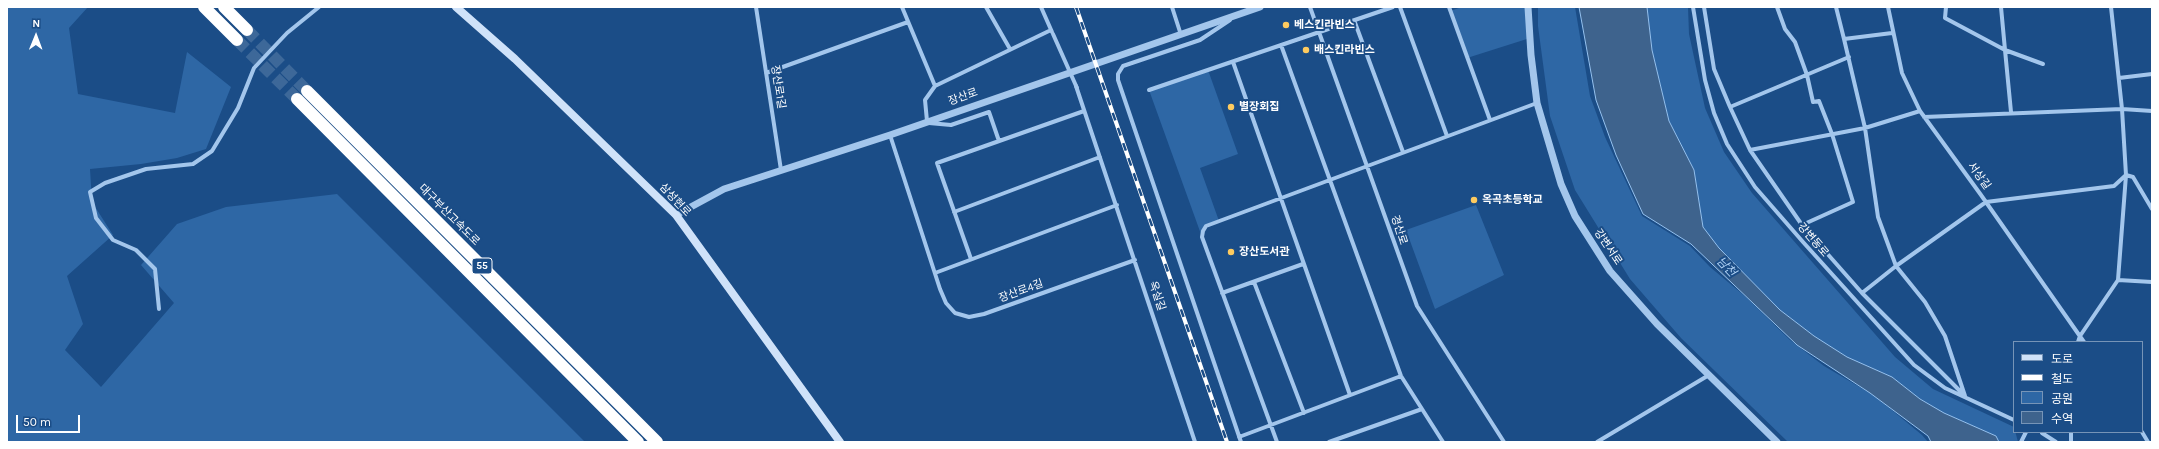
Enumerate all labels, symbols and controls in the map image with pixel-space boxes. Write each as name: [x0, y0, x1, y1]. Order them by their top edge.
north arrow: [16, 16, 56, 56]
text: N: [32, 17, 40, 30]
place label: 베스킨라빈스: [1294, 18, 1355, 32]
marker: 베스킨라빈스: [1281, 20, 1291, 30]
place label: 배스킨라빈스: [1314, 43, 1375, 57]
marker: 배스킨라빈스: [1301, 45, 1311, 55]
street label: 장산로1길: [768, 64, 788, 110]
street label: 장산로: [946, 86, 980, 108]
place label: 별장회집: [1239, 100, 1279, 114]
marker: 별장회집: [1226, 102, 1236, 112]
street label: 서상길: [1965, 160, 1993, 192]
street label: 삼성현로: [656, 181, 694, 219]
street label: 대구부산고속도로: [416, 182, 482, 248]
place label: 옥곡초등학교: [1482, 193, 1543, 207]
marker: 옥곡초등학교: [1469, 195, 1479, 205]
street label: 경산로: [1388, 214, 1410, 246]
street label: 강변동로: [1795, 220, 1831, 260]
street label: 강변서로: [1591, 227, 1625, 267]
place label: 장산도서관: [1239, 245, 1290, 259]
marker: 장산도서관: [1226, 247, 1236, 257]
water label: 남천: [1713, 254, 1739, 280]
road number: 55: [472, 258, 492, 274]
street label: 장산로4길: [997, 277, 1045, 305]
street label: 옥실길: [1146, 280, 1168, 312]
legend: [2013, 341, 2143, 433]
text: 도로: [2051, 352, 2073, 366]
text: 철도: [2051, 372, 2073, 386]
text: 공원: [2051, 392, 2073, 406]
scale bar: [18, 407, 82, 433]
text: 수역: [2051, 412, 2073, 426]
text: 50 m: [23, 415, 51, 429]

